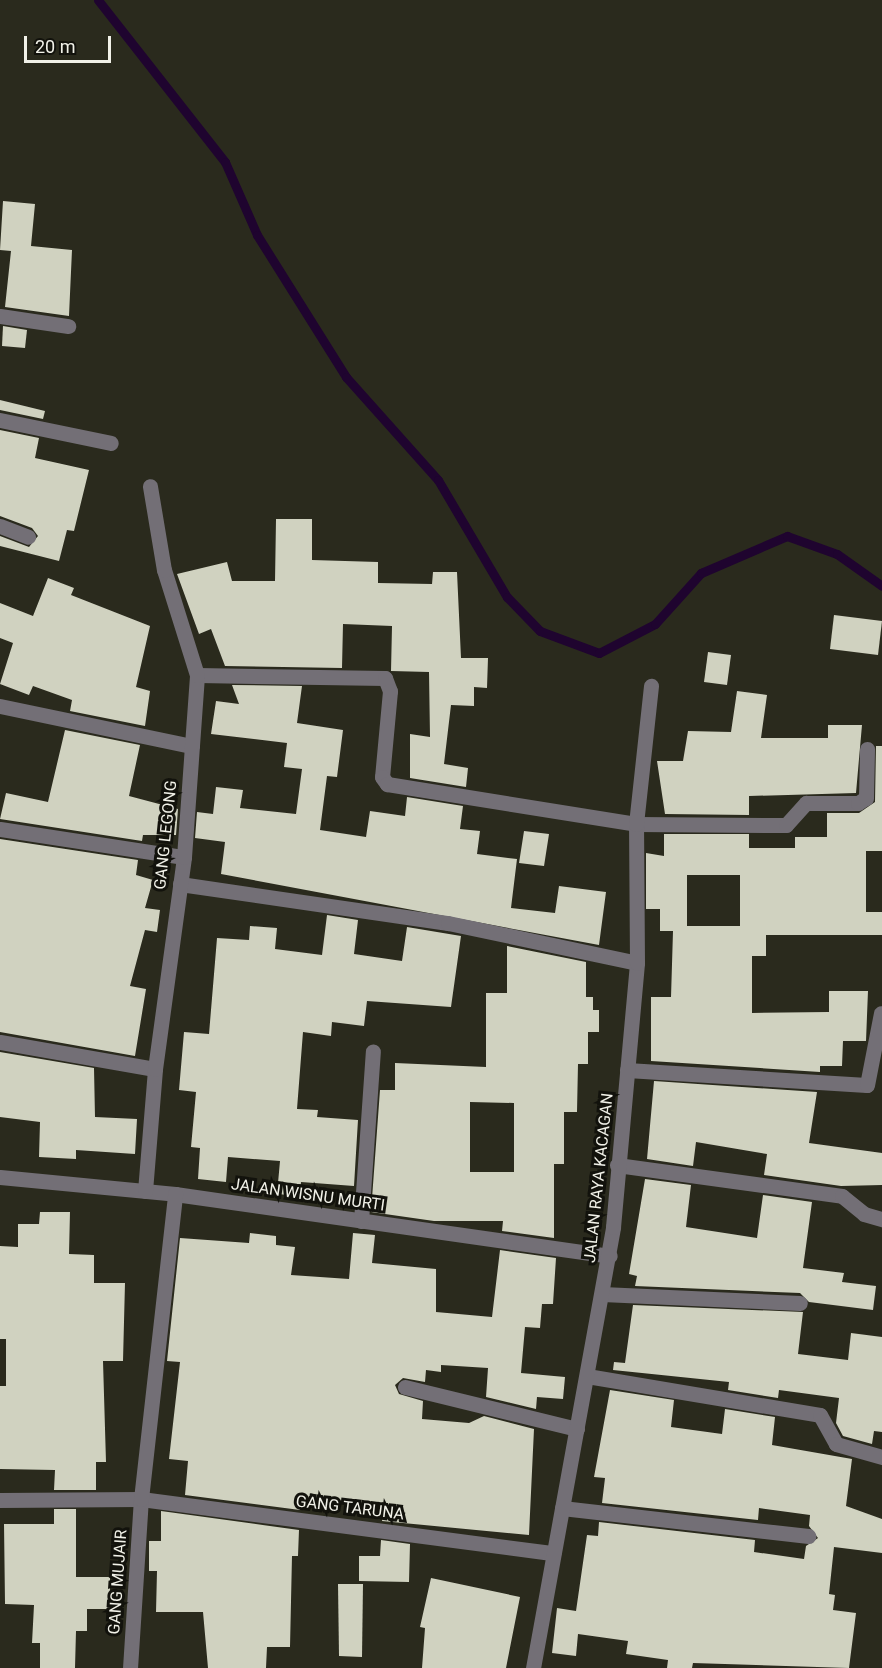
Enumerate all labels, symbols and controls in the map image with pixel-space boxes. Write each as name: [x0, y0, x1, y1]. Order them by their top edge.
scale bar: [27, 24, 114, 62]
text: 20 m: [35, 36, 75, 57]
street label: GANG LEGONG: [151, 780, 181, 890]
street label: JALAN RAYA KACAGAN: [581, 1092, 617, 1264]
street label: JALAN WISNU MURTI: [230, 1175, 386, 1215]
street label: GANG TARUNA: [295, 1492, 405, 1524]
street label: GANG MUJAIR: [105, 1529, 131, 1635]

